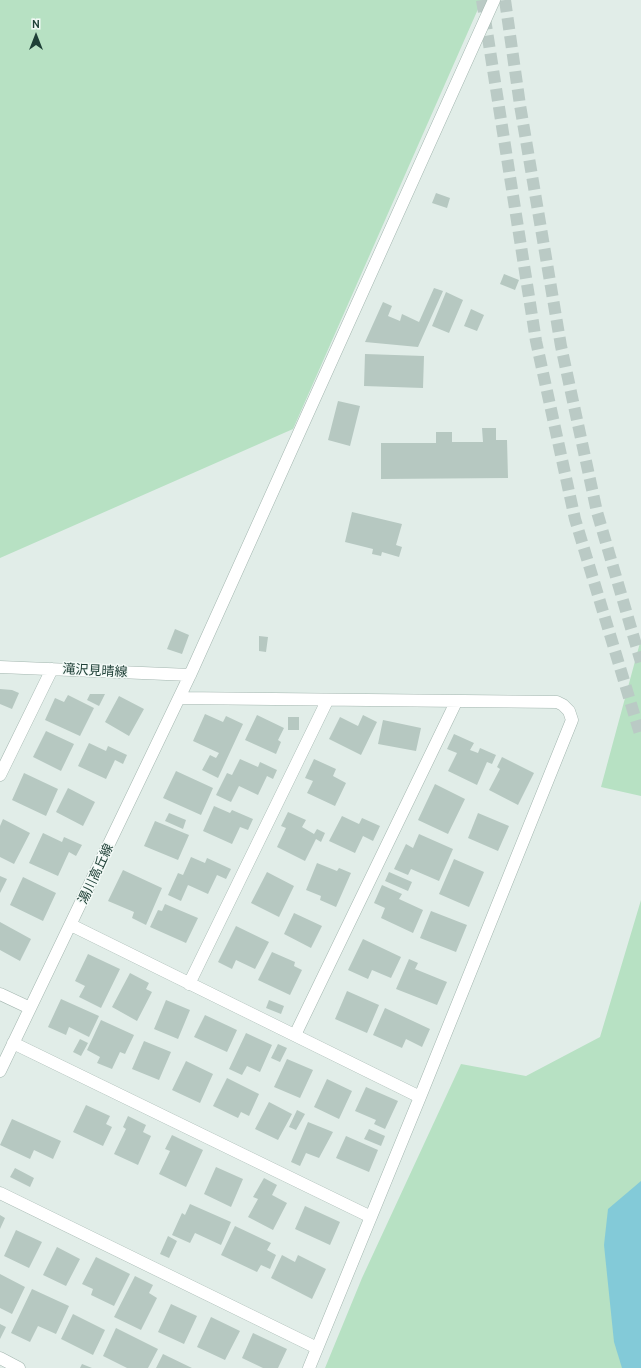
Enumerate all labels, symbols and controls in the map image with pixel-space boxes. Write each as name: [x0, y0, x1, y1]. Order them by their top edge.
north arrow: [16, 16, 56, 56]
text: N: [32, 17, 40, 31]
street label: 滝沢見晴線: [62, 662, 128, 680]
street label: 湯川高丘線: [75, 841, 117, 907]

